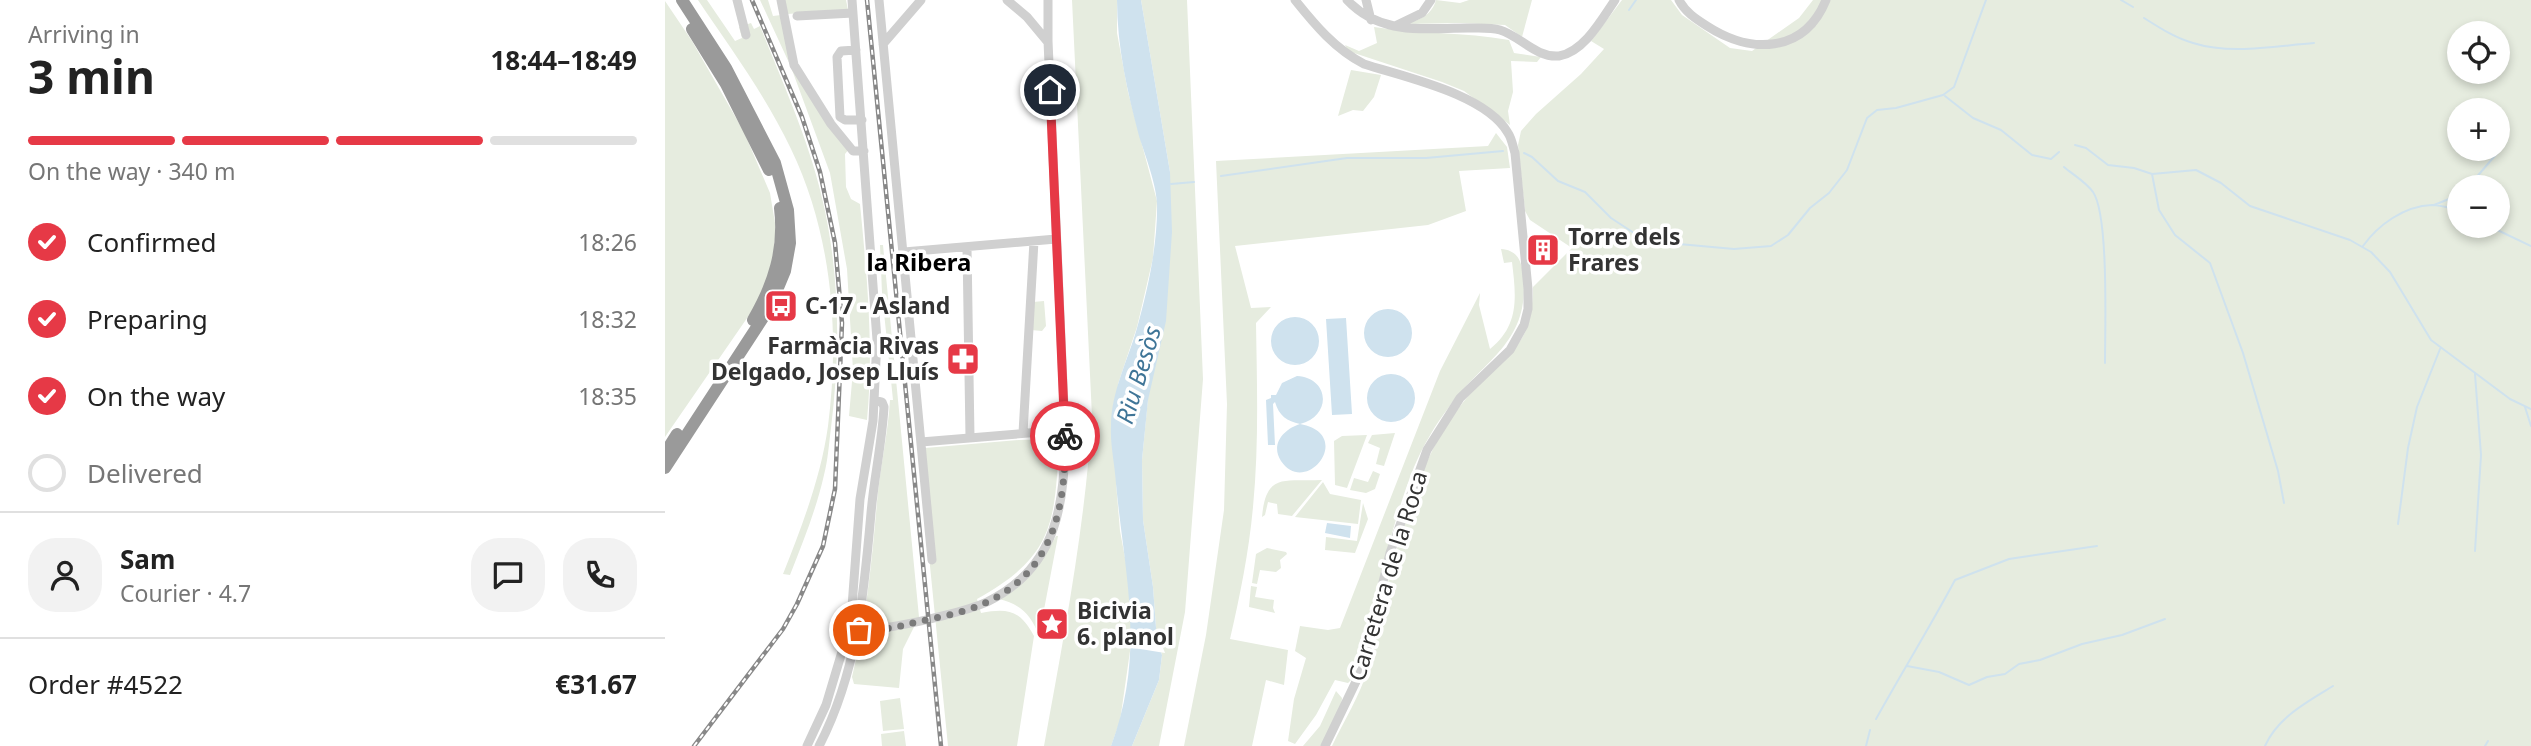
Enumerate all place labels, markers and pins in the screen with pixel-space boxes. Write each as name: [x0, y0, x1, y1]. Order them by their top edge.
pin: [1020, 60, 1080, 120]
place label: Torre dels Frares: [1568, 220, 1681, 278]
building icon: Torre dels Frares: [1524, 231, 1562, 269]
bus stop icon: C-17 - Asland: [762, 287, 800, 325]
place label: C-17 - Asland: [805, 289, 950, 321]
place label: Farmàcia Rivas Delgado, Josep Lluís: [711, 329, 939, 387]
pharmacy icon: Farmàcia Rivas Delgado, Josep Lluís: [944, 340, 982, 378]
place label: Bicivia 6. planol: [1077, 594, 1174, 652]
pin: [829, 600, 889, 660]
place icon: Bicivia 6. planol: [1033, 605, 1071, 643]

